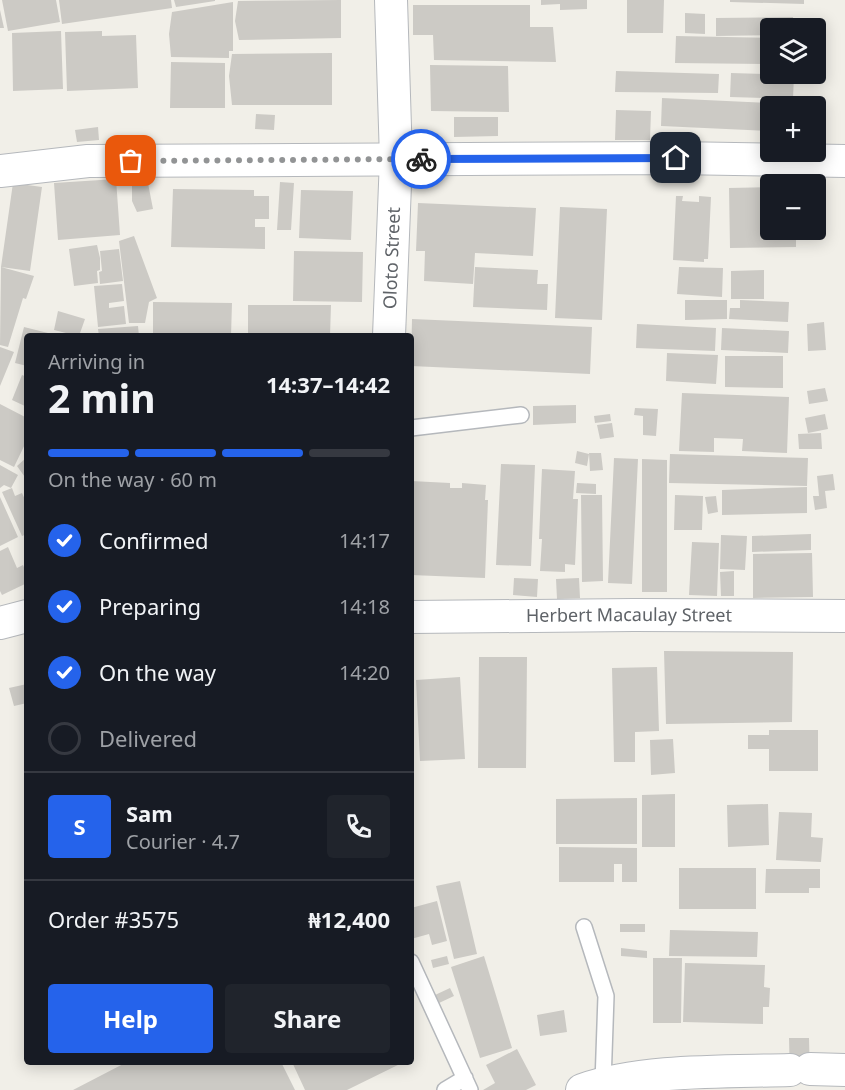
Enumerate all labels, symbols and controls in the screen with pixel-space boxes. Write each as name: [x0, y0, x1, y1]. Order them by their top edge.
map controls: [760, 18, 826, 240]
button: layers: [760, 18, 826, 84]
button: +: [760, 96, 826, 162]
courier: [391, 129, 451, 189]
pin: [650, 132, 701, 183]
pin: [105, 135, 156, 186]
icon: home: [659, 141, 692, 174]
icon: bike: [405, 143, 438, 176]
icon: bag: [114, 144, 147, 177]
button: −: [760, 174, 826, 240]
street label: Oloto Street: [377, 206, 405, 309]
text: Arriving in: [48, 348, 145, 375]
text: 14:37–14:42: [266, 369, 390, 399]
text: 2 min: [48, 371, 155, 424]
text: On the way · 60 m: [48, 466, 217, 493]
icon: check: [48, 524, 81, 557]
text: Confirmed: [99, 525, 209, 555]
text: 14:17: [339, 527, 390, 554]
icon: check: [48, 590, 81, 623]
text: Preparing: [99, 591, 201, 621]
text: 14:18: [339, 593, 390, 620]
street label: Herbert Macaulay Street: [526, 602, 733, 627]
icon: check: [48, 656, 81, 689]
text: On the way: [99, 657, 216, 687]
text: 14:20: [339, 659, 390, 686]
text: Delivered: [99, 723, 197, 753]
button: phone: [327, 795, 390, 858]
text: Sam: [126, 798, 173, 828]
text: S: [73, 811, 86, 841]
text: Courier · 4.7: [126, 828, 240, 855]
text: Order #3575: [48, 904, 179, 934]
text: ₦12,400: [308, 904, 390, 934]
button: Help: [48, 984, 213, 1053]
button: Share: [225, 984, 390, 1053]

